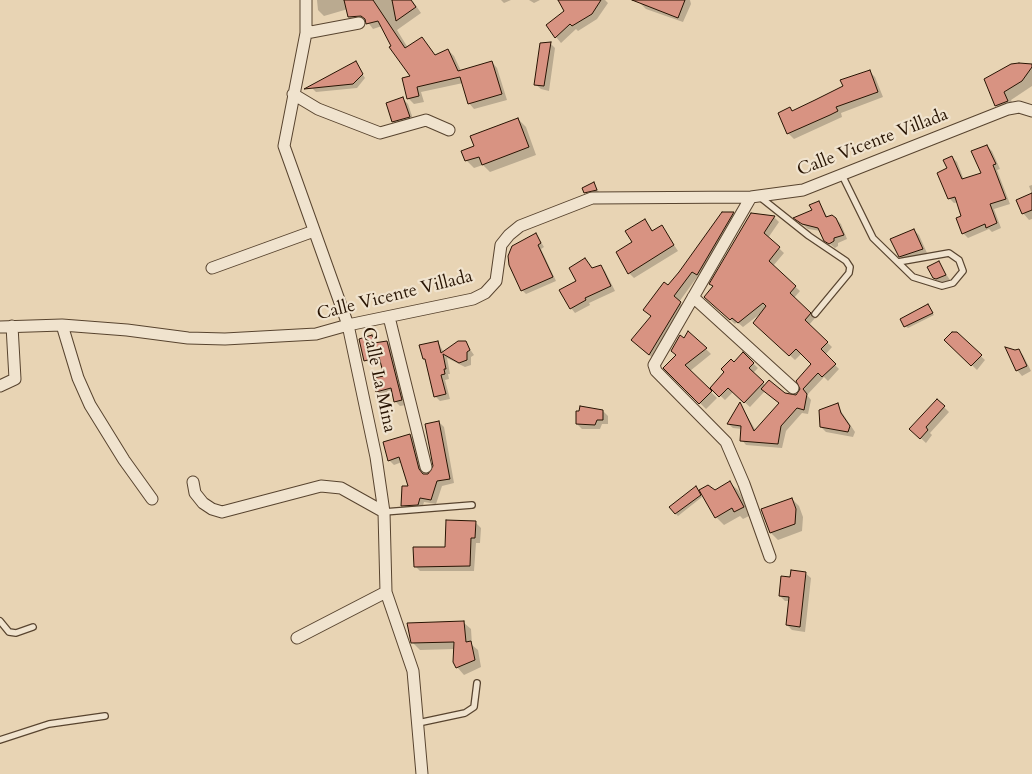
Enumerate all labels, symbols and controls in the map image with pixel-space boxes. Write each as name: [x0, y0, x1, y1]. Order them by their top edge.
street label: Calle Vicente Villada: [794, 104, 952, 182]
street label: Calle Vicente Villada: [315, 266, 475, 326]
street label: Calle La Mina: [356, 325, 400, 435]

